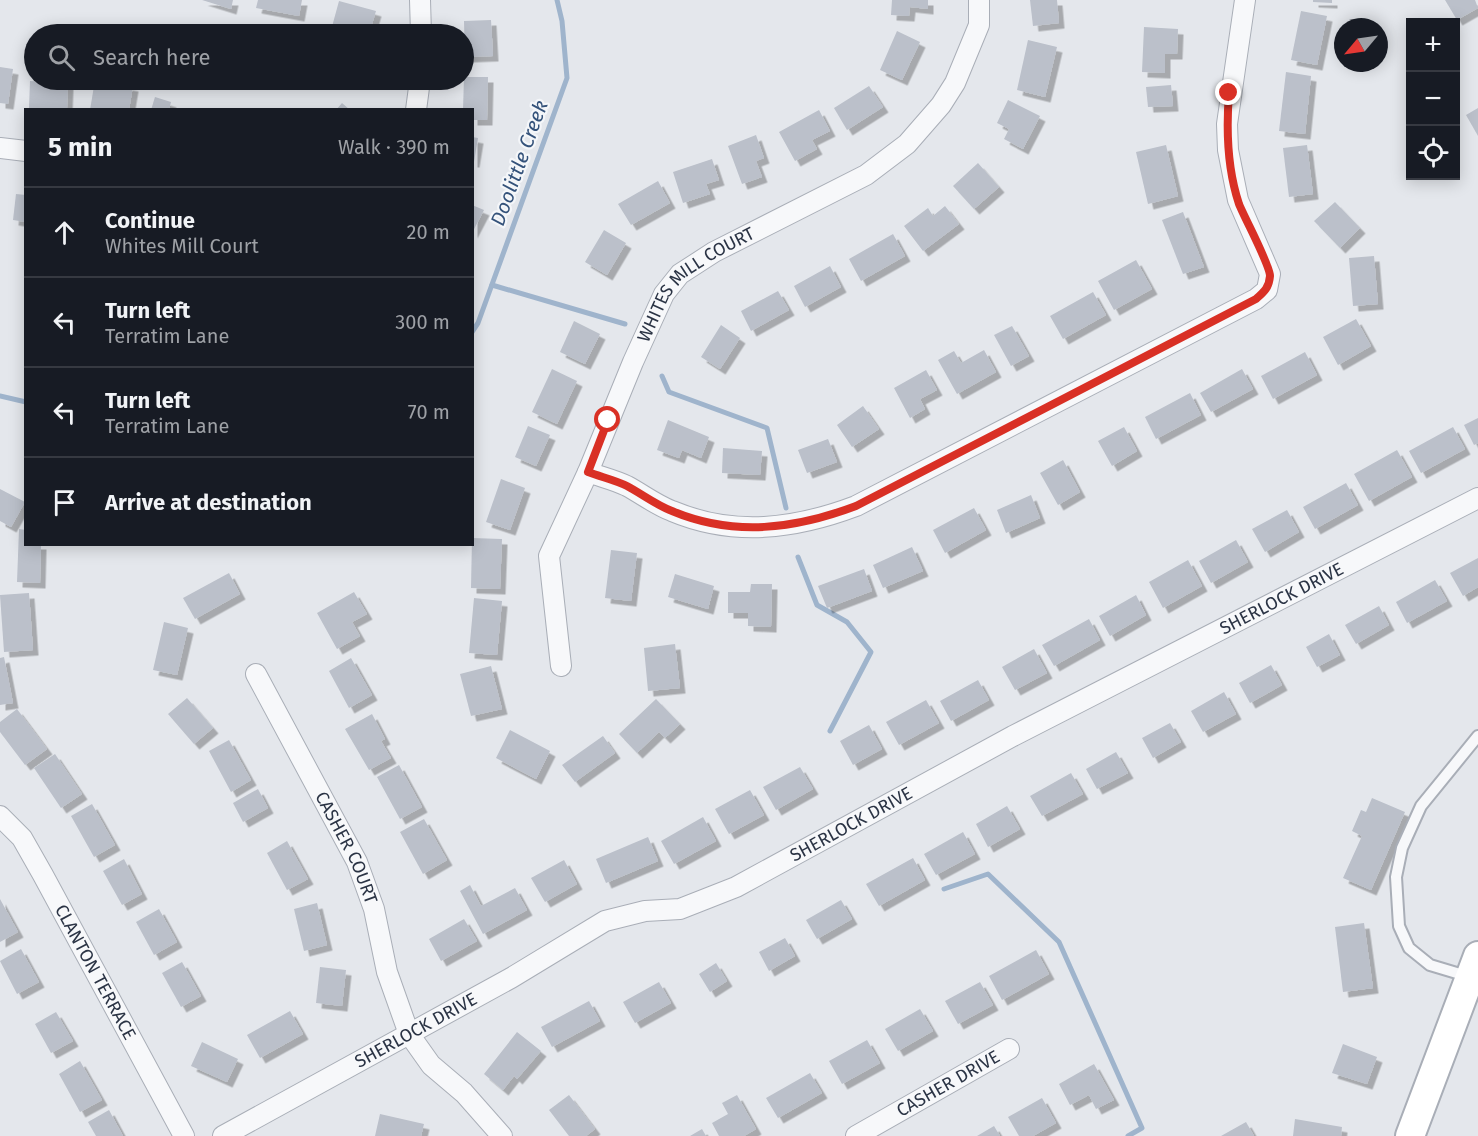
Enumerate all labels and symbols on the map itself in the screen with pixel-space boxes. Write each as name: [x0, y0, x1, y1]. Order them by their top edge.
north arrow: [1334, 18, 1388, 72]
route end: [1215, 79, 1241, 105]
water label: Doolittle Creek: [485, 97, 553, 229]
street label: WHITES MILL COURT: [633, 222, 759, 346]
route start: [594, 406, 620, 432]
street label: SHERLOCK DRIVE: [1216, 558, 1347, 639]
street label: SHERLOCK DRIVE: [786, 782, 916, 866]
street label: CASHER COURT: [310, 788, 382, 907]
street label: CLANTON TERRACE: [50, 901, 141, 1044]
street label: SHERLOCK DRIVE: [351, 988, 481, 1073]
street label: CASHER DRIVE: [893, 1046, 1004, 1122]

